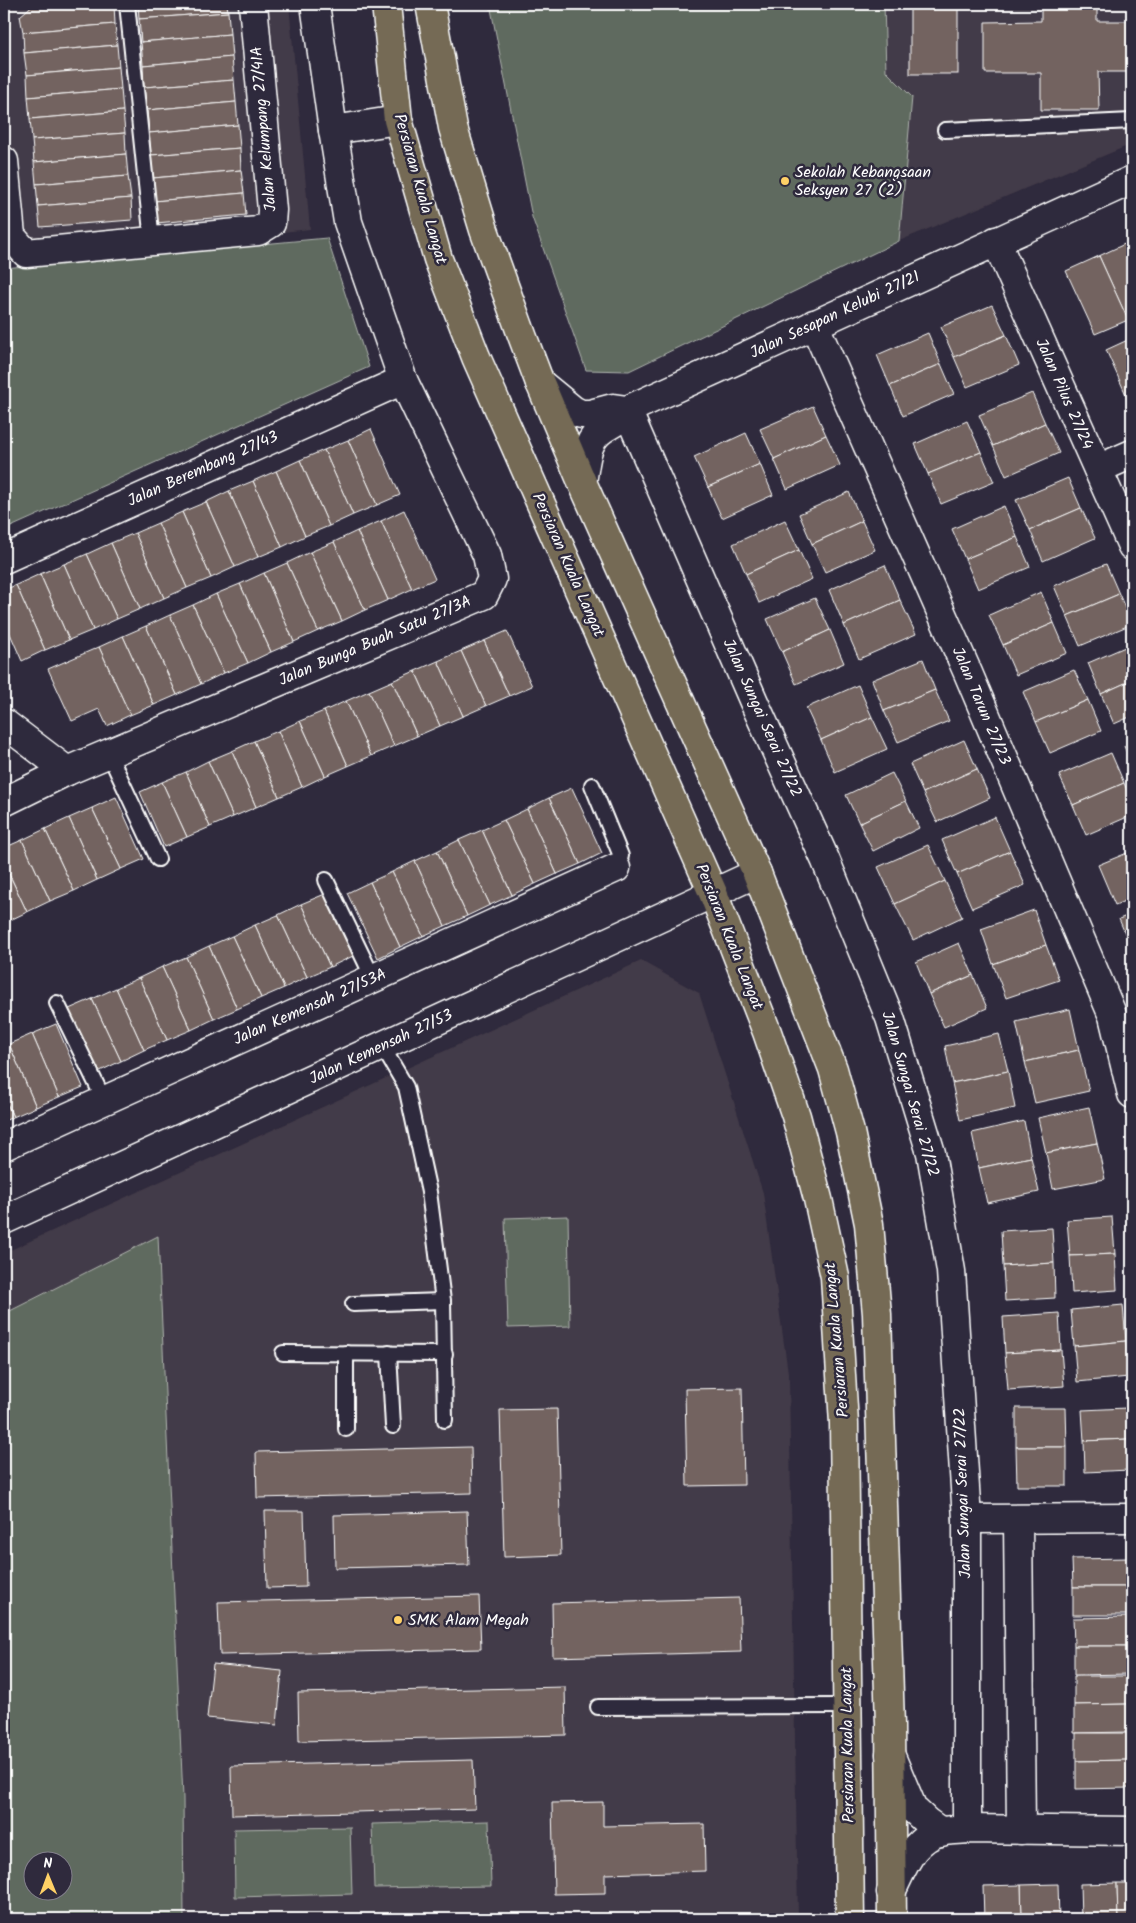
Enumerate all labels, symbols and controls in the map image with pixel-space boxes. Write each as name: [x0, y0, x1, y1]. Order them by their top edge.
street label: Jalan Kelumpang 27/41A: [244, 45, 284, 213]
street label: Persiaran Kuala Langat: [387, 111, 454, 268]
place label: Sekolah Kebangsaan Seksyen 27 (2): [795, 160, 931, 203]
marker: Sekolah Kebangsaan Seksyen 27 (2): [779, 175, 791, 187]
street label: Jalan Sesapan Kelubi 27/21: [746, 265, 924, 365]
street label: Jalan Pilus 27/24: [1028, 334, 1100, 454]
street label: Jalan Berembang 27/43: [124, 424, 282, 514]
street label: Persiaran Kuala Langat: [525, 489, 611, 642]
street label: Jalan Bunga Buah Satu 27/3A: [275, 589, 475, 693]
street label: Jalan Sungai Serai 27/22: [716, 635, 808, 801]
street label: Jalan Tarun 27/23: [945, 643, 1017, 769]
street label: Persiaran Kuala Langat: [688, 860, 770, 1015]
street label: Jalan Kemensah 27/53A: [230, 965, 390, 1049]
street label: Jalan Kemensah 27/53: [306, 1005, 456, 1089]
street label: Jalan Sungai Serai 27/22: [874, 1008, 946, 1180]
street label: Persiaran Kuala Langat: [818, 1261, 856, 1419]
street label: Jalan Sungai Serai 27/22: [948, 1407, 978, 1579]
place label: SMK Alam Megah: [408, 1608, 529, 1633]
marker: SMK Alam Megah: [392, 1614, 404, 1626]
street label: Persiaran Kuala Langat: [834, 1666, 862, 1823]
north arrow: [22, 1850, 72, 1900]
text: N: [43, 1853, 53, 1875]

